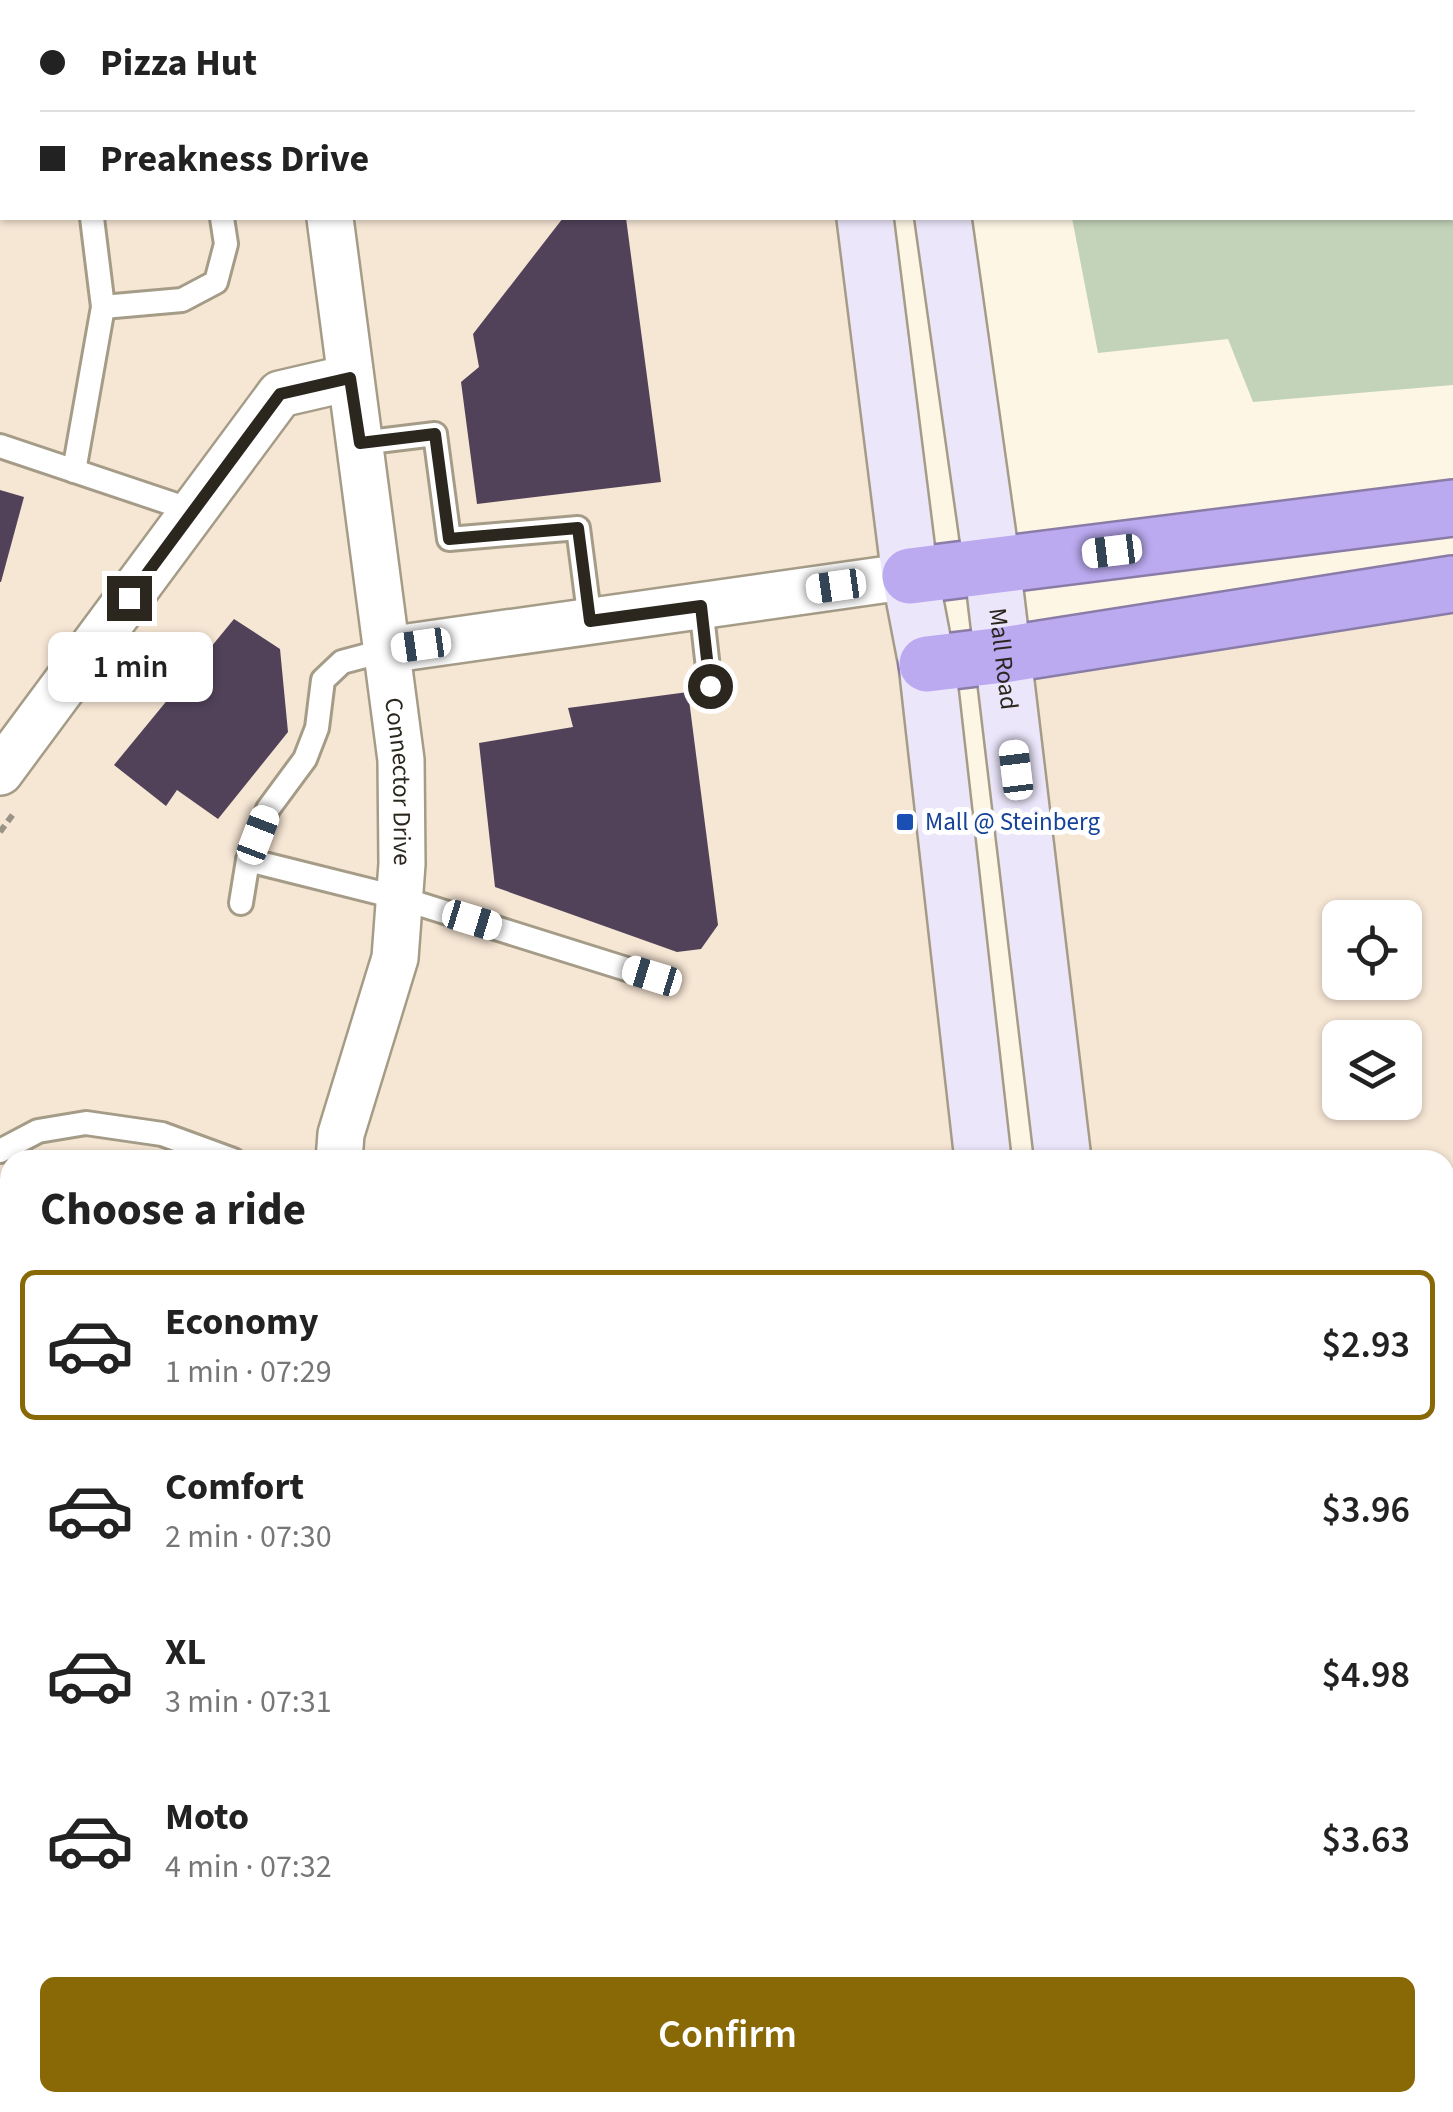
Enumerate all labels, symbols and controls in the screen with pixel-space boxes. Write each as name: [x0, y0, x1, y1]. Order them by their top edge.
text: Pizza Hut: [100, 36, 257, 90]
text: Preakness Drive: [100, 132, 369, 186]
car: [1080, 532, 1144, 570]
car: [804, 567, 868, 605]
route end: [107, 576, 152, 621]
street label: Mall Road: [979, 606, 1027, 712]
car: [389, 626, 453, 664]
callout: 1 min: [46, 633, 212, 703]
text: 1 min: [92, 644, 169, 690]
route start: [688, 664, 733, 709]
street label: Connector Drive: [375, 695, 420, 866]
car: [997, 738, 1035, 802]
car: [233, 802, 283, 868]
place label: Mall @ Steinberg: [925, 804, 1100, 840]
marker: Mall @ Steinberg: [894, 811, 916, 833]
car: [439, 897, 505, 943]
map controls: [1322, 900, 1422, 1120]
button: locate: [1322, 900, 1422, 1000]
car: [619, 953, 685, 999]
button: layers: [1322, 1020, 1422, 1120]
text: Choose a ride: [40, 1178, 306, 1242]
text: Economy: [165, 1295, 318, 1349]
icon: car: [45, 1300, 135, 1390]
text: $2.93: [1322, 1318, 1410, 1372]
text: 1 min · 07:29: [165, 1349, 332, 1395]
text: Comfort: [165, 1460, 304, 1514]
icon: car: [45, 1465, 135, 1555]
text: $3.96: [1322, 1483, 1410, 1537]
text: 2 min · 07:30: [165, 1514, 332, 1560]
text: XL: [165, 1625, 206, 1679]
icon: car: [45, 1630, 135, 1720]
text: $4.98: [1322, 1648, 1410, 1702]
text: 3 min · 07:31: [165, 1679, 332, 1725]
text: Moto: [165, 1790, 249, 1844]
icon: car: [45, 1795, 135, 1885]
text: $3.63: [1322, 1813, 1410, 1867]
text: 4 min · 07:32: [165, 1844, 332, 1890]
button: Confirm: [40, 1977, 1415, 2092]

